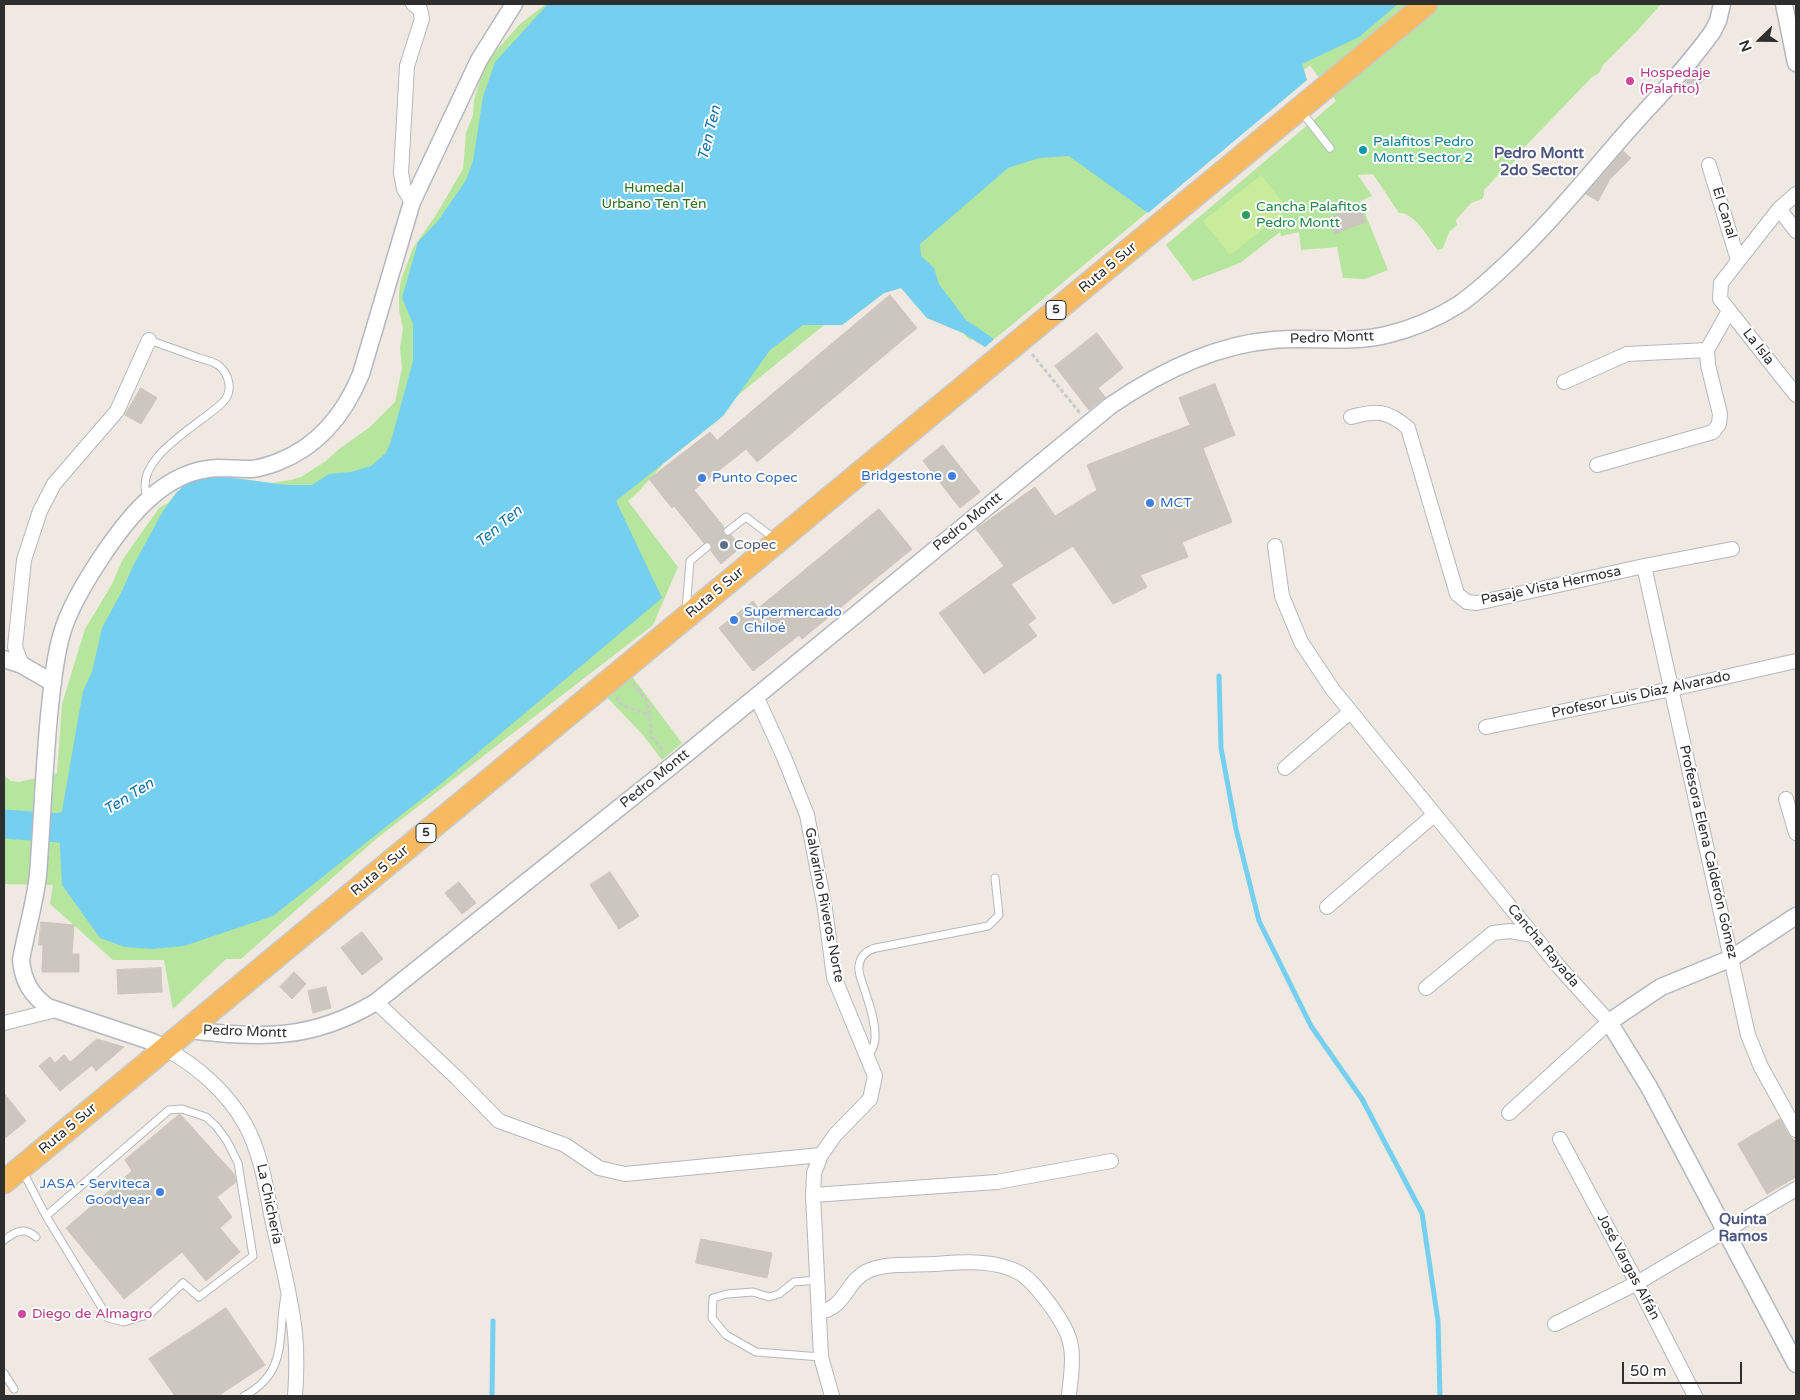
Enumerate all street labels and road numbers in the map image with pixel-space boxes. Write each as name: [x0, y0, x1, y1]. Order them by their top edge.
street label: El Canal: [1708, 185, 1740, 241]
street label: Ruta 5 Sur: [1076, 239, 1140, 297]
road number: 5: [1046, 300, 1066, 320]
street label: La Isla: [1739, 325, 1777, 369]
street label: Pedro Montt: [1290, 328, 1374, 348]
street label: Pedro Montt: [930, 489, 1006, 555]
street label: Pasaje Vista Hermosa: [1479, 563, 1623, 609]
street label: Ruta 5 Sur: [683, 564, 747, 622]
street label: Profesor Luis Díaz Alvarado: [1550, 668, 1732, 722]
street label: Profesora Elena Calderón Gómez: [1675, 744, 1741, 960]
street label: Pedro Montt: [617, 746, 693, 812]
road number: 5: [416, 824, 436, 842]
street label: Galvarino Riveros Norte: [801, 826, 847, 984]
street label: Ruta 5 Sur: [348, 842, 412, 900]
street label: Cancha Rayada: [1503, 901, 1583, 991]
street label: Pedro Montt: [203, 1022, 287, 1042]
street label: Ruta 5 Sur: [36, 1100, 100, 1158]
street label: La Chichería: [252, 1162, 286, 1246]
street label: José Vargas Alfán: [1593, 1211, 1663, 1323]

